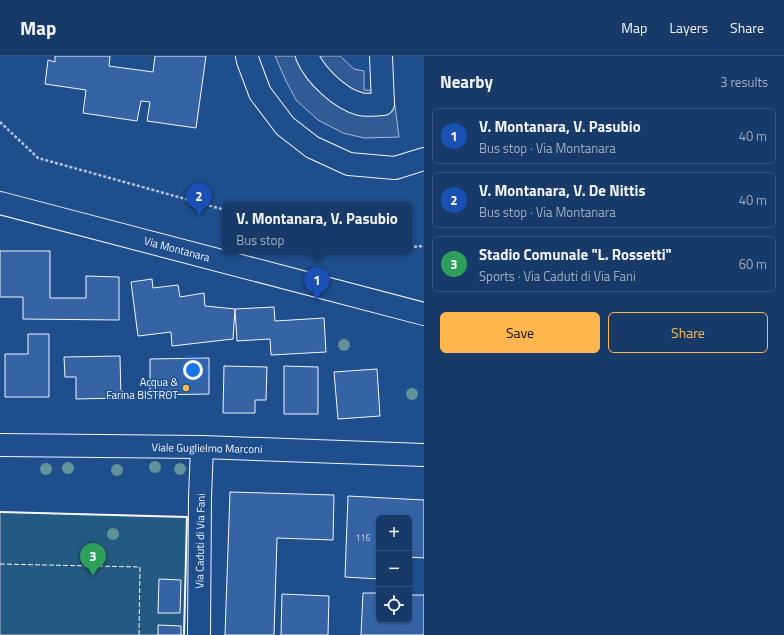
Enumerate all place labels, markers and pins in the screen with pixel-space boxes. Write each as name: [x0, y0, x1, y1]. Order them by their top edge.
pin: 2: [186, 183, 212, 216]
pin: 1: [304, 267, 330, 300]
place label: Acqua & Farina BISTROT: [106, 374, 178, 403]
marker: Acqua & Farina BISTROT: [181, 383, 191, 393]
pin: 3: [80, 543, 106, 576]

